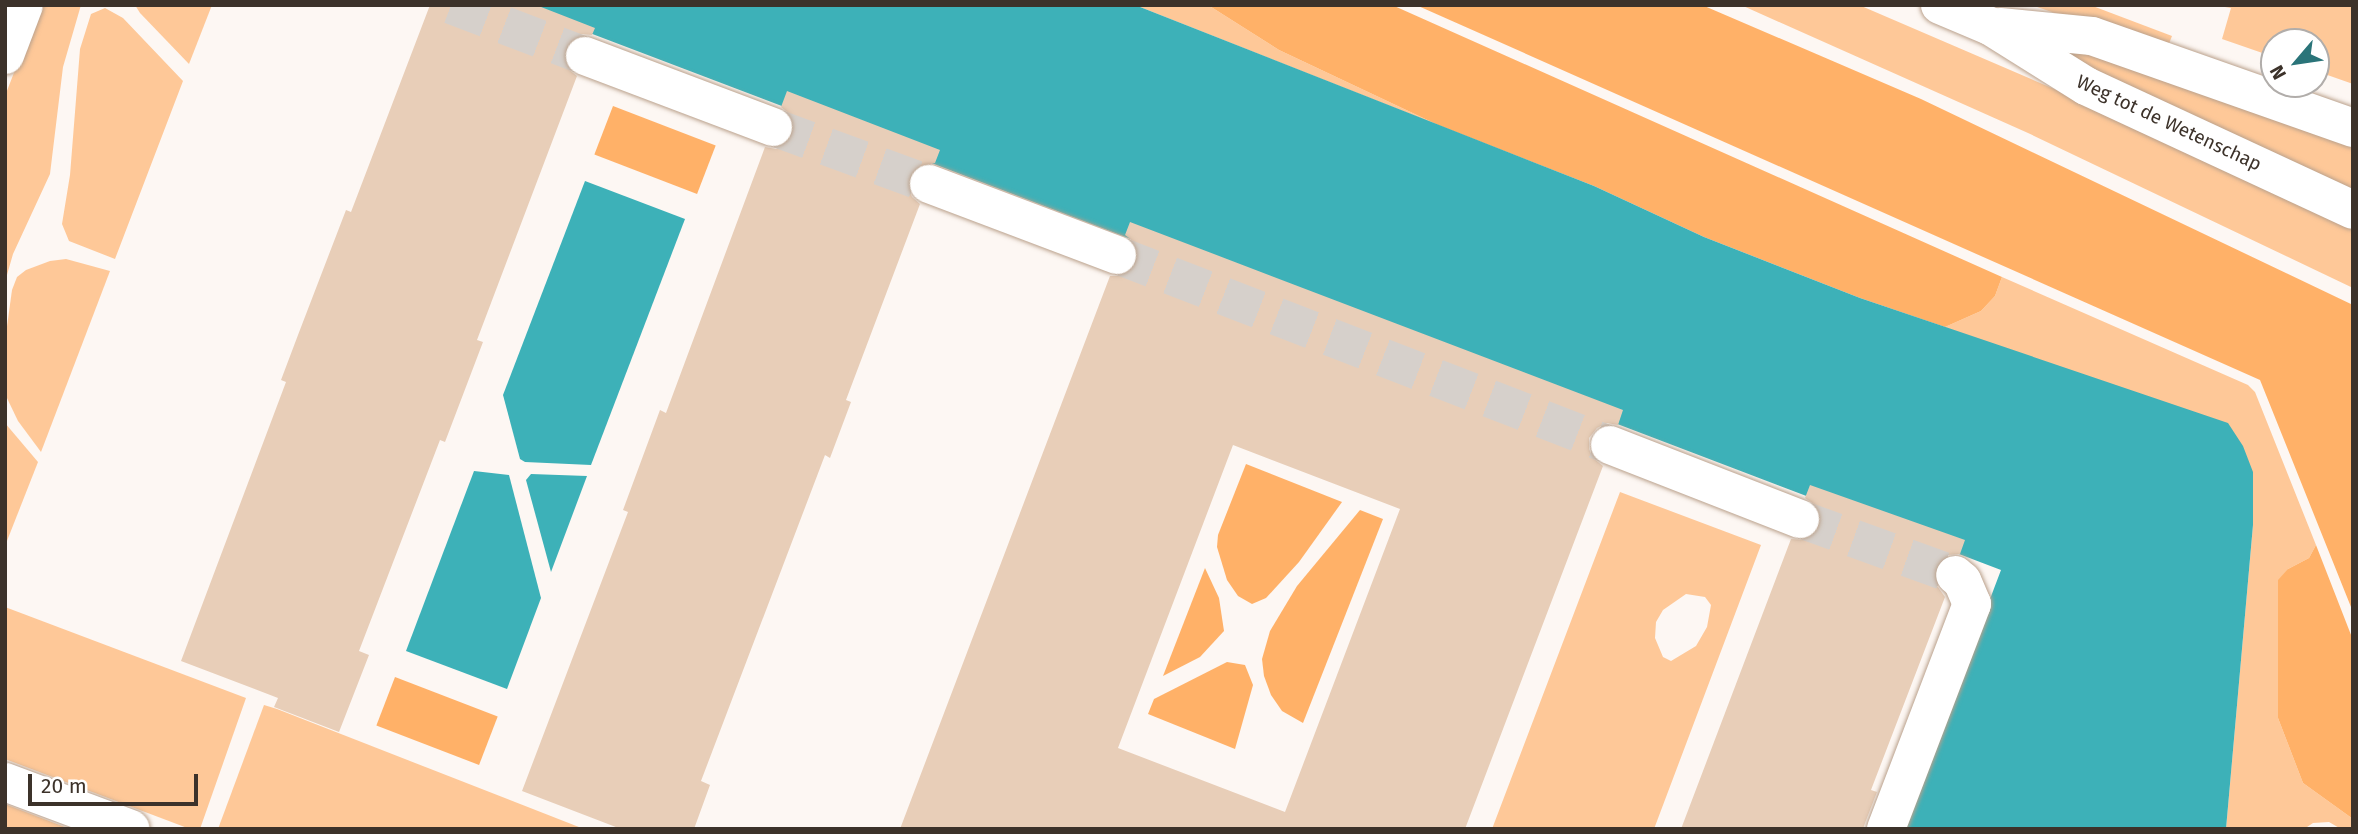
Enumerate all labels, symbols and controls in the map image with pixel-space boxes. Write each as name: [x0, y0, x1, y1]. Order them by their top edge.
north arrow: [2260, 28, 2330, 98]
text: N: [2265, 61, 2291, 84]
street label: Weg tot de Wetenschap: [2073, 70, 2265, 176]
scale bar: [32, 760, 201, 804]
text: 20 m: [41, 773, 87, 799]

